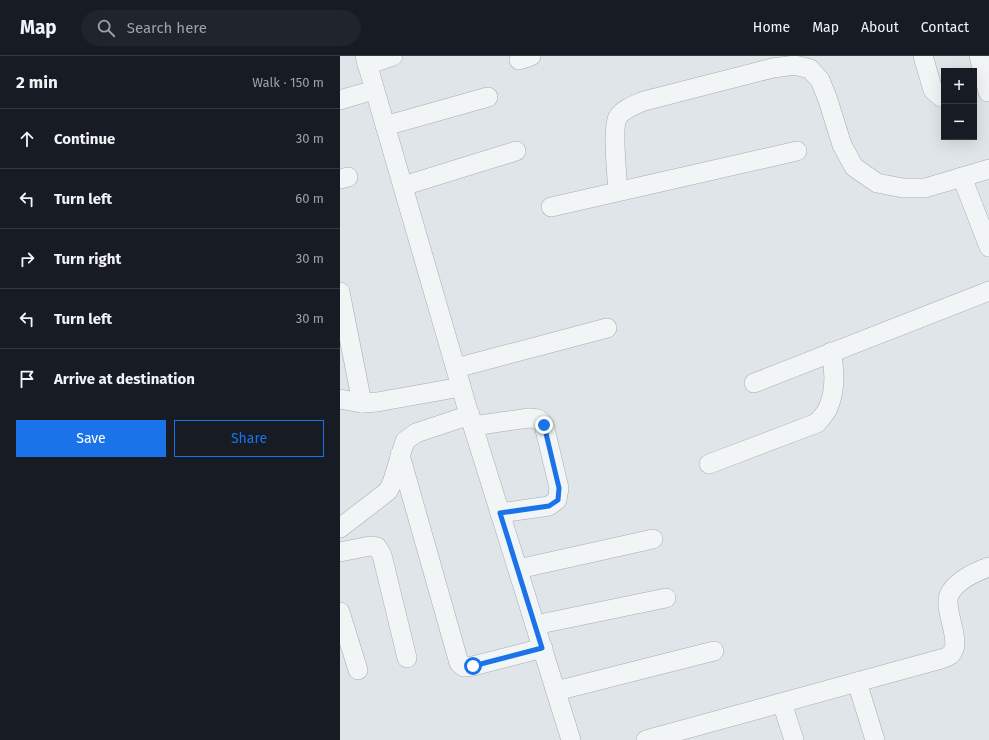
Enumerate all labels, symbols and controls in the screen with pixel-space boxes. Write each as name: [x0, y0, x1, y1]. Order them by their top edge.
search box: [81, 10, 361, 46]
text: Map: [20, 16, 57, 39]
icon: search: [95, 17, 117, 39]
text: Search here: [127, 19, 207, 37]
text: Home: [753, 19, 790, 36]
text: Map: [812, 19, 839, 36]
text: About: [861, 19, 899, 36]
text: Contact: [921, 19, 969, 36]
map controls: [941, 68, 977, 140]
button: +: [941, 68, 977, 104]
text: 2 min: [16, 72, 58, 93]
text: Walk · 150 m: [252, 75, 324, 90]
button: −: [941, 104, 977, 140]
icon: ahead: [16, 128, 38, 150]
text: Continue: [54, 130, 115, 148]
text: 30 m: [296, 131, 324, 146]
icon: left: [16, 188, 38, 210]
text: Turn left: [54, 190, 112, 208]
text: 60 m: [295, 191, 324, 206]
icon: right: [16, 248, 38, 270]
text: Turn right: [54, 250, 121, 268]
text: 30 m: [296, 251, 324, 266]
icon: left: [16, 308, 38, 330]
text: Turn left: [54, 310, 112, 328]
text: 30 m: [296, 311, 324, 326]
icon: arrive: [16, 368, 38, 390]
text: Arrive at destination: [54, 370, 195, 388]
route end: [535, 416, 553, 434]
button: Save: [16, 420, 166, 457]
button: Share: [174, 420, 324, 457]
route start: [464, 657, 482, 675]

